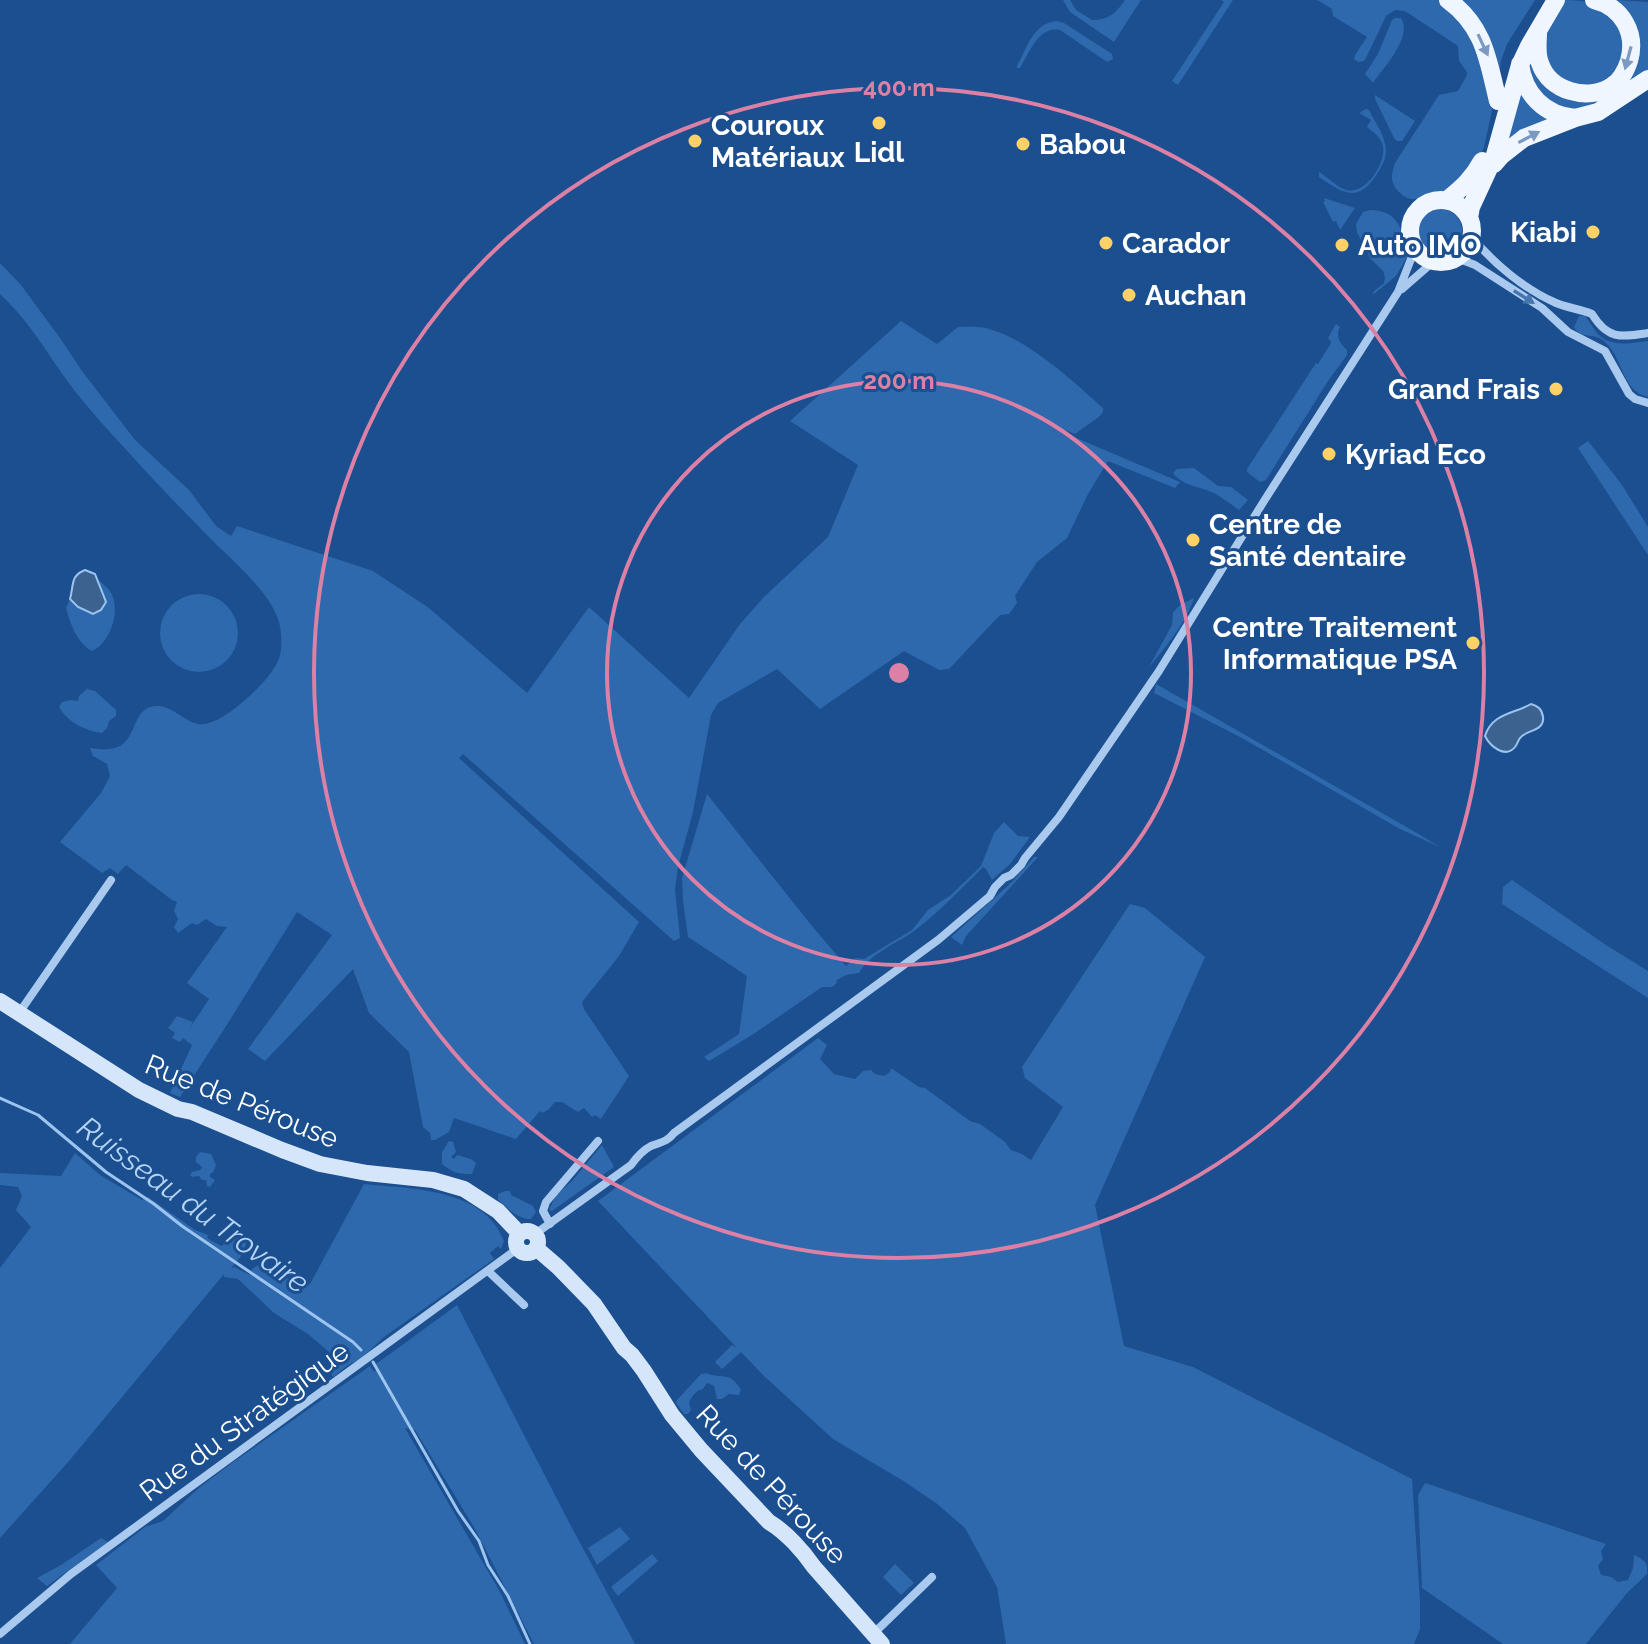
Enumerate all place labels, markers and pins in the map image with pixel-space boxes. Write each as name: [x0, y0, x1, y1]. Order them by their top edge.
place label: Couroux Matériaux: [711, 109, 845, 174]
marker: Lidl: [870, 114, 888, 132]
place label: Babou: [1039, 128, 1126, 161]
marker: Couroux Matériaux: [686, 132, 704, 150]
marker: Babou: [1014, 135, 1032, 153]
place label: Lidl: [854, 136, 904, 169]
place label: Kiabi: [1510, 216, 1577, 249]
marker: Kiabi: [1584, 223, 1602, 241]
place label: Carador: [1122, 227, 1230, 260]
place label: Auto IMO: [1358, 229, 1481, 262]
marker: Carador: [1097, 234, 1115, 252]
marker: Auto IMO: [1333, 236, 1351, 254]
place label: Auchan: [1145, 279, 1247, 312]
marker: Auchan: [1120, 286, 1138, 304]
place label: Grand Frais: [1388, 373, 1540, 406]
marker: Grand Frais: [1547, 380, 1565, 398]
place label: Kyriad Eco: [1345, 438, 1486, 471]
marker: Kyriad Eco: [1320, 445, 1338, 463]
place label: Centre de Santé dentaire: [1209, 508, 1406, 573]
marker: Centre de Santé dentaire: [1184, 531, 1202, 549]
place label: Centre Traitement Informatique PSA: [1212, 611, 1457, 676]
marker: Centre Traitement Informatique PSA: [1464, 634, 1482, 652]
centre of rings: [885, 659, 913, 687]

